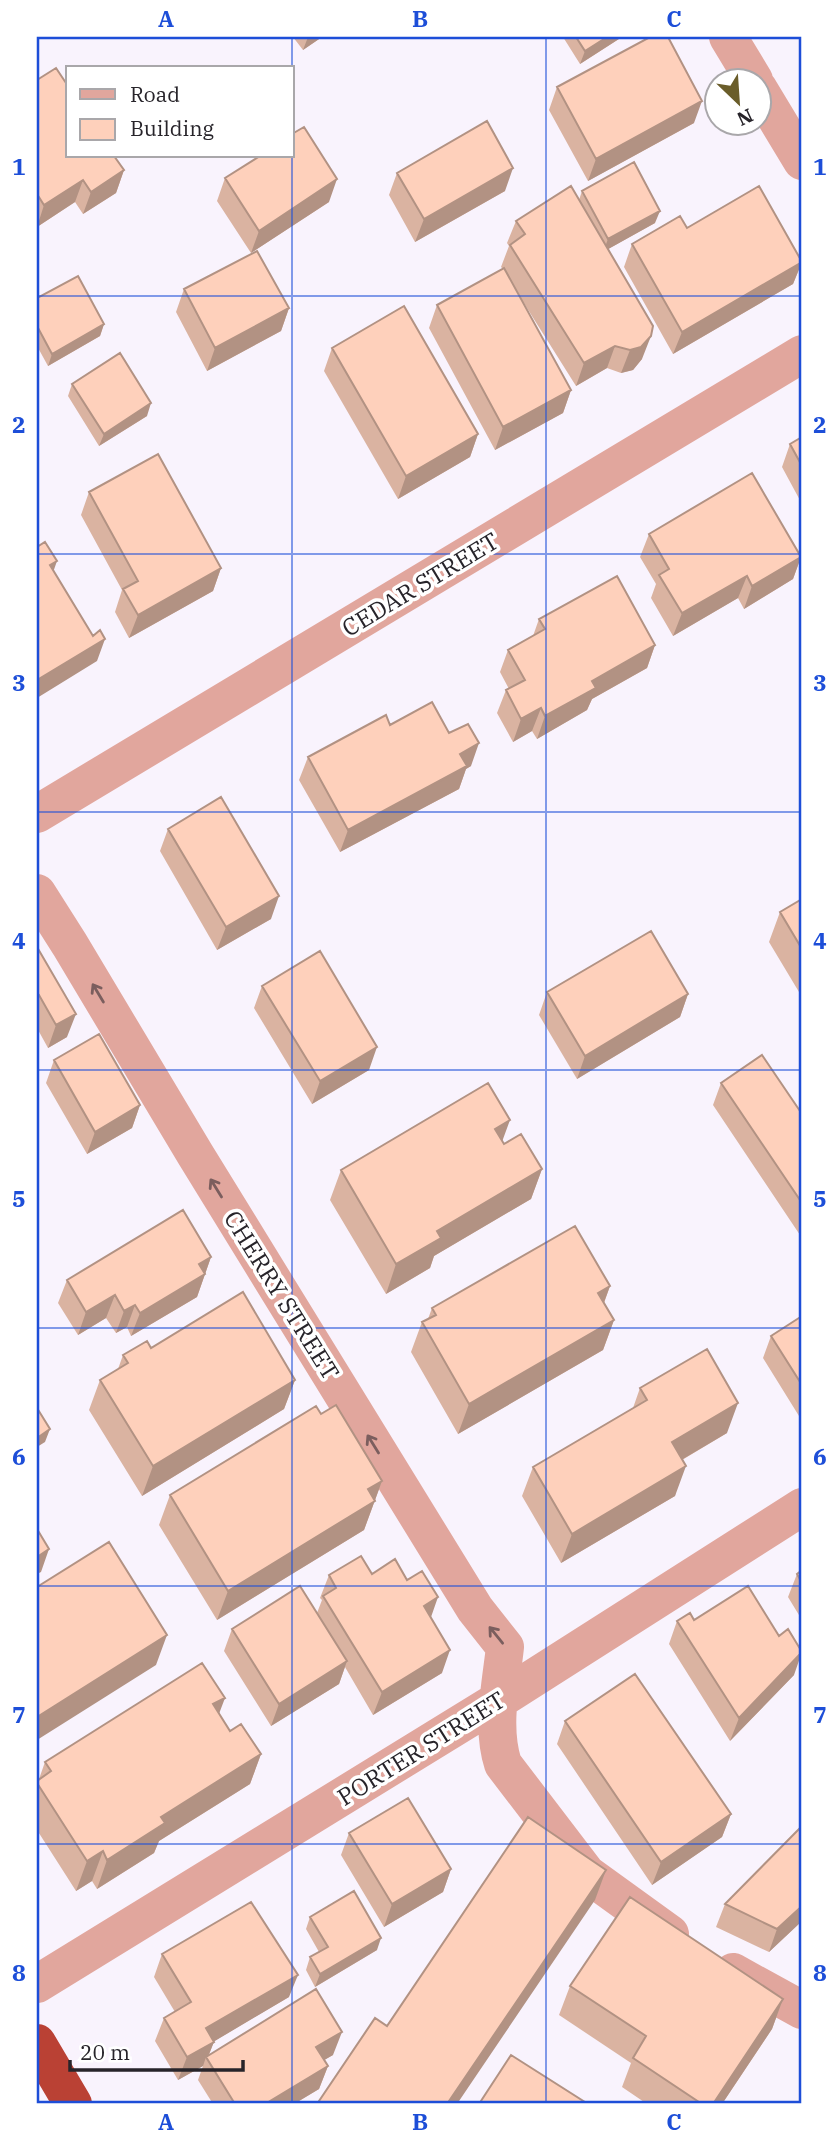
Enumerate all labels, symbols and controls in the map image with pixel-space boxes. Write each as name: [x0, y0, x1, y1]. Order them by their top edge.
text: A: [158, 3, 174, 33]
text: B: [412, 3, 428, 33]
text: C: [666, 3, 682, 33]
legend: [66, 66, 294, 158]
north arrow: [702, 66, 772, 136]
text: Road: [130, 80, 180, 108]
text: N: [733, 103, 757, 131]
text: Building: [130, 114, 215, 142]
text: 1: [12, 151, 26, 181]
text: 1: [813, 151, 827, 181]
text: 2: [12, 409, 26, 439]
text: 2: [813, 409, 827, 439]
street label: CEDAR STREET: [336, 525, 504, 643]
text: 3: [12, 667, 26, 697]
text: 3: [813, 667, 827, 697]
text: 4: [12, 925, 26, 955]
text: 4: [813, 925, 827, 955]
one-way arrow: [91, 983, 105, 1003]
one-way arrow: [208, 1178, 222, 1198]
text: 5: [12, 1183, 26, 1213]
text: 5: [813, 1183, 827, 1213]
street label: CHERRY STREET: [217, 1204, 347, 1386]
one-way arrow: [366, 1435, 381, 1454]
text: 6: [12, 1441, 26, 1471]
text: 6: [813, 1441, 827, 1471]
one-way arrow: [489, 1627, 504, 1645]
street label: PORTER STREET: [331, 1683, 511, 1813]
text: 7: [12, 1699, 26, 1729]
text: 7: [813, 1699, 827, 1729]
text: 8: [12, 1957, 26, 1987]
text: 8: [813, 1957, 827, 1987]
scale bar: [70, 2029, 243, 2073]
text: 20 m: [80, 2038, 130, 2066]
text: A: [158, 2106, 174, 2136]
text: B: [412, 2106, 428, 2136]
text: C: [666, 2106, 682, 2136]

